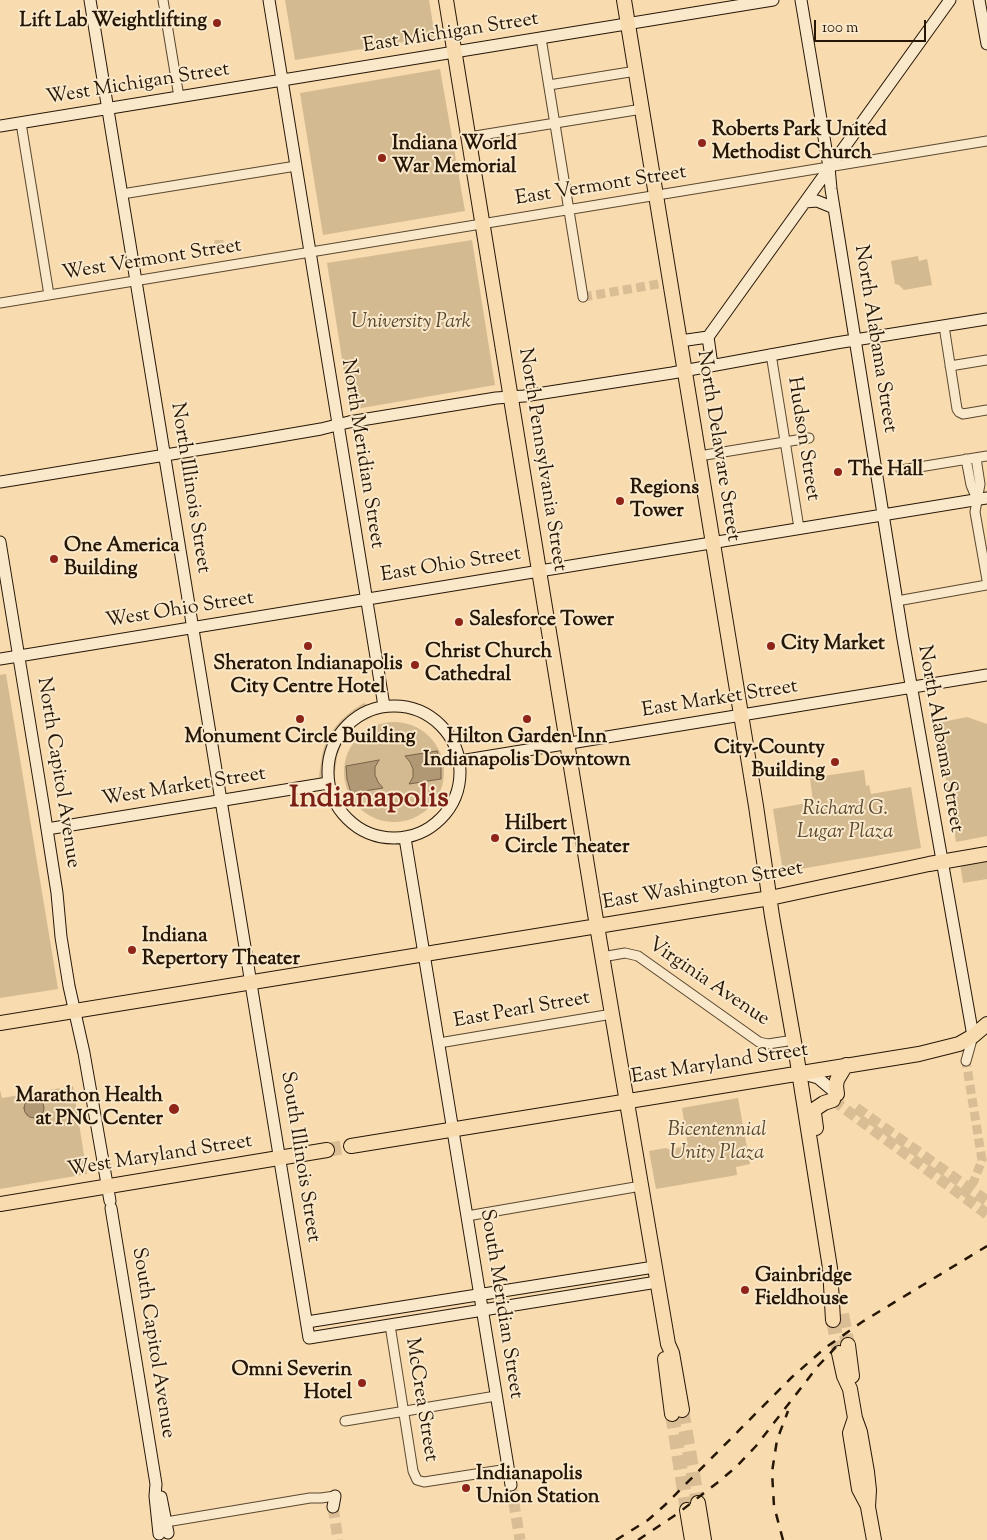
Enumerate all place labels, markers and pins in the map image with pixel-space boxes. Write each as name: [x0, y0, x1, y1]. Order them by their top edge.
place label: Lift Lab Weightlifting: [20, 11, 207, 35]
marker: Lift Lab Weightlifting: [211, 17, 223, 29]
place label: Roberts Park United Methodist Church: [712, 120, 887, 167]
place label: Indiana World War Memorial: [392, 134, 517, 181]
marker: Roberts Park United Methodist Church: [696, 137, 708, 149]
marker: Indiana World War Memorial: [376, 152, 388, 164]
place label: The Hall: [848, 460, 923, 484]
marker: The Hall: [832, 466, 844, 478]
place label: Regions Tower: [630, 478, 699, 525]
marker: Regions Tower: [614, 495, 626, 507]
place label: One America Building: [64, 536, 179, 583]
marker: One America Building: [48, 553, 60, 565]
place label: Salesforce Tower: [469, 610, 614, 634]
marker: Salesforce Tower: [453, 616, 465, 628]
place label: City Market: [781, 634, 885, 658]
marker: Sheraton Indianapolis City Centre Hotel: [302, 640, 314, 652]
marker: City Market: [765, 640, 777, 652]
place label: Christ Church Cathedral: [425, 642, 552, 689]
place label: Sheraton Indianapolis City Centre Hotel: [213, 654, 403, 701]
marker: Christ Church Cathedral: [409, 659, 421, 671]
marker: Monument Circle Building: [294, 713, 306, 725]
marker: Hilton Garden Inn Indianapolis Downtown: [521, 713, 533, 725]
place label: Monument Circle Building: [185, 727, 415, 751]
place label: Hilton Garden Inn Indianapolis Downtown: [423, 727, 631, 774]
place label: City-County Building: [714, 738, 825, 785]
marker: City-County Building: [829, 756, 841, 768]
place label: Hilbert Circle Theater: [505, 814, 629, 861]
marker: Hilbert Circle Theater: [489, 832, 501, 844]
place label: Indiana Repertory Theater: [142, 926, 300, 973]
marker: Indiana Repertory Theater: [126, 944, 138, 956]
place label: Marathon Health at PNC Center: [15, 1086, 163, 1133]
marker: Marathon Health at PNC Center: [167, 1102, 181, 1116]
place label: Gainbridge Fieldhouse: [755, 1266, 852, 1313]
marker: Gainbridge Fieldhouse: [739, 1284, 751, 1296]
place label: Omni Severin Hotel: [232, 1360, 352, 1407]
marker: Omni Severin Hotel: [356, 1377, 368, 1389]
place label: Indianapolis Union Station: [476, 1464, 600, 1511]
marker: Indianapolis Union Station: [460, 1482, 472, 1494]

